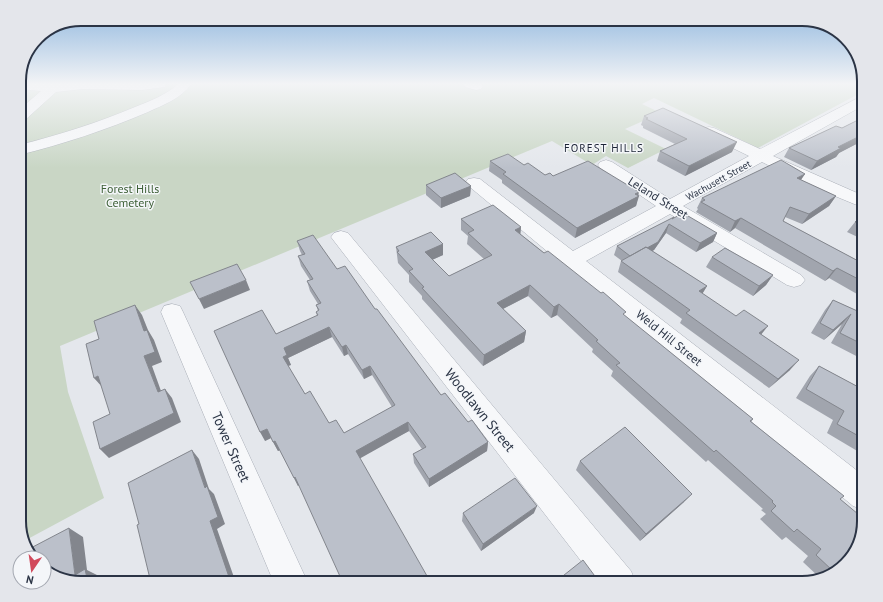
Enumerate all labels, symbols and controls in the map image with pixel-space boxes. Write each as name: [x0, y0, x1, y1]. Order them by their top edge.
district label: FOREST HILLS: [564, 141, 644, 155]
street label: Wachusett Street: [683, 157, 754, 204]
street label: Leland Street: [625, 173, 691, 222]
park label: Forest Hills Cemetery: [101, 181, 159, 210]
street label: Weld Hill Street: [633, 306, 705, 369]
street label: Woodlawn Street: [441, 365, 519, 455]
street label: Tower Street: [208, 409, 255, 485]
north arrow: [12, 550, 52, 590]
text: N: [25, 572, 35, 587]

